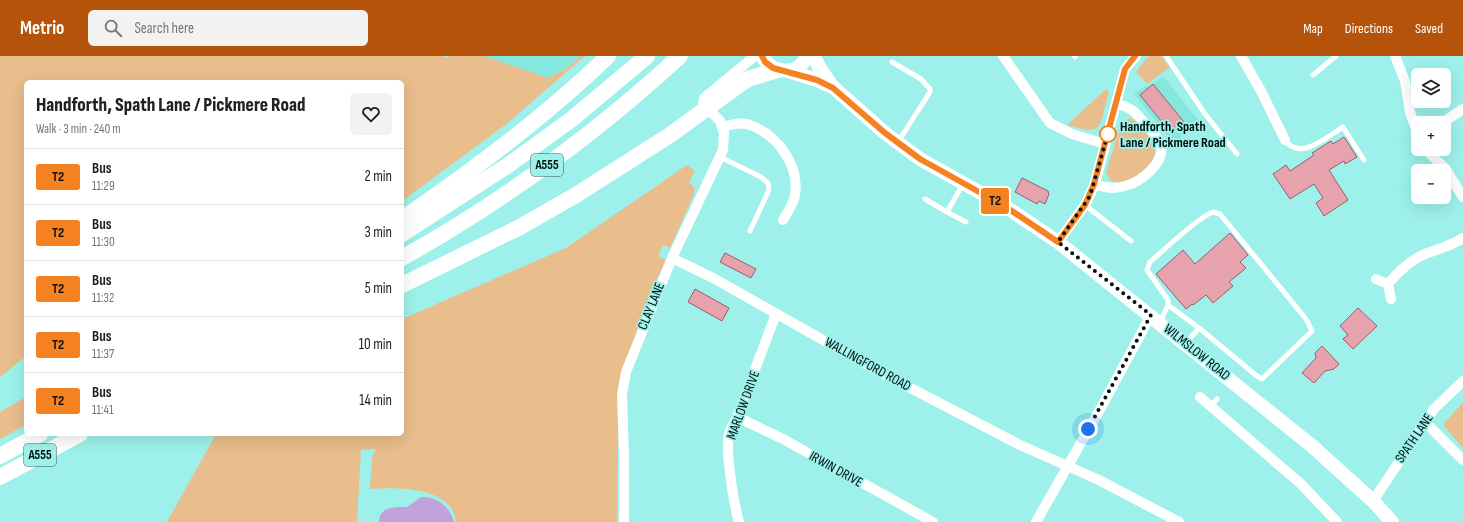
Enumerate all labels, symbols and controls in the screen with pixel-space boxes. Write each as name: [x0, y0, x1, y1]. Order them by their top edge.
search box: [88, 10, 368, 46]
text: Metrio: [20, 17, 64, 40]
icon: search: [102, 17, 124, 39]
text: Search here: [134, 19, 194, 38]
text: Map: [1303, 20, 1323, 37]
text: Directions: [1345, 20, 1393, 37]
text: Saved: [1415, 20, 1443, 37]
map controls: [1411, 68, 1451, 204]
button: layers: [1411, 68, 1451, 108]
button: heart: [350, 93, 392, 135]
text: Handforth, Spath Lane / Pickmere Road: [36, 94, 305, 117]
button: +: [1411, 116, 1451, 156]
place label: Handforth, Spath Lane / Pickmere Road: [1120, 118, 1226, 151]
text: Walk · 3 min · 240 m: [36, 121, 121, 137]
marker: Handforth, Spath Lane / Pickmere Road: [1099, 125, 1117, 143]
road number: A555: [531, 154, 563, 176]
text: Bus: [92, 159, 111, 178]
button: −: [1411, 164, 1451, 204]
text: 2 min: [365, 167, 392, 186]
text: T2: [52, 168, 64, 185]
text: 11:29: [92, 178, 115, 194]
line badge: T2: [977, 188, 1013, 214]
text: T2: [989, 192, 1001, 209]
text: Bus: [92, 215, 111, 234]
text: 3 min: [364, 223, 392, 242]
text: T2: [52, 224, 64, 241]
text: 11:30: [92, 234, 115, 250]
text: Bus: [92, 271, 111, 290]
text: 5 min: [365, 279, 392, 298]
text: T2: [52, 280, 64, 297]
street label: CLAY LANE: [634, 280, 668, 332]
text: 11:32: [92, 290, 114, 306]
street label: WILMSLOW ROAD: [1160, 320, 1234, 384]
text: Bus: [92, 327, 111, 346]
street label: WALLINGFORD ROAD: [822, 333, 914, 395]
text: 10 min: [359, 335, 392, 354]
text: T2: [52, 336, 64, 353]
text: 11:37: [92, 346, 114, 362]
street label: MARLOW DRIVE: [723, 368, 763, 442]
text: Bus: [92, 383, 111, 402]
text: 14 min: [359, 391, 392, 410]
text: T2: [52, 392, 64, 409]
text: 11:41: [92, 402, 114, 418]
street label: SPATH LANE: [1391, 410, 1437, 466]
your location: [1078, 419, 1098, 439]
road number: A555: [24, 444, 56, 466]
street label: IRWIN DRIVE: [806, 447, 866, 491]

